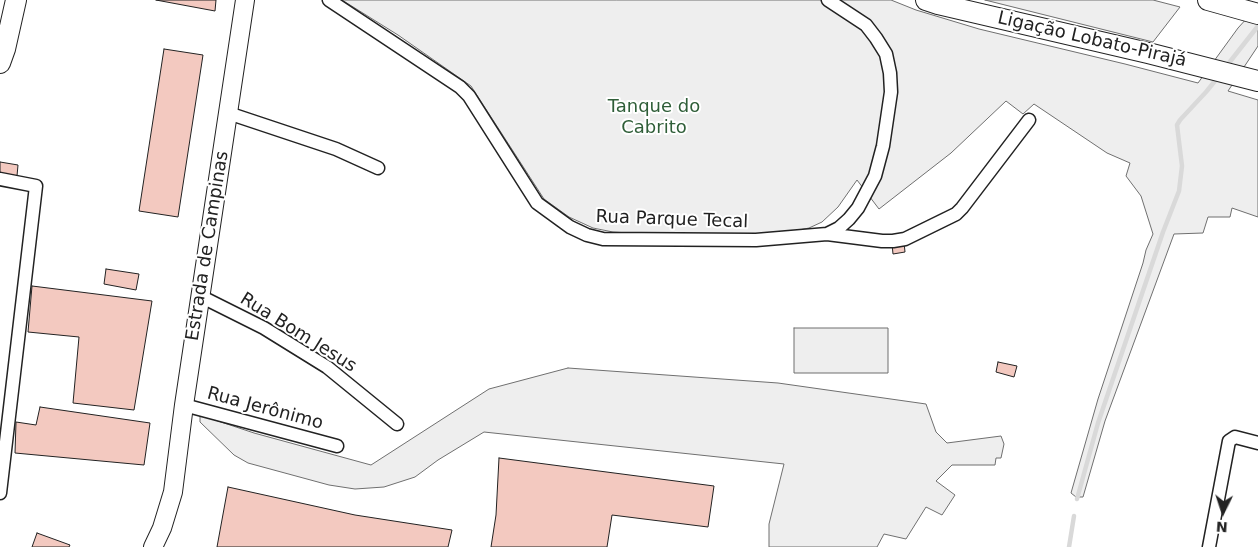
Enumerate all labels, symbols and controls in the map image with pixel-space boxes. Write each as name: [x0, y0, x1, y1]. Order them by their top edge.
street label: Ligação Lobato-Pirajá: [995, 8, 1189, 72]
park label: Tanque do Cabrito: [608, 96, 700, 138]
street label: Estrada de Campinas: [182, 149, 234, 343]
street label: Rua Parque Tecal: [595, 207, 749, 233]
street label: Rua Bom Jesus: [236, 289, 360, 377]
street label: Rua Jerônimo: [205, 383, 325, 435]
north arrow: [1198, 487, 1248, 537]
text: N: [1216, 519, 1228, 535]

